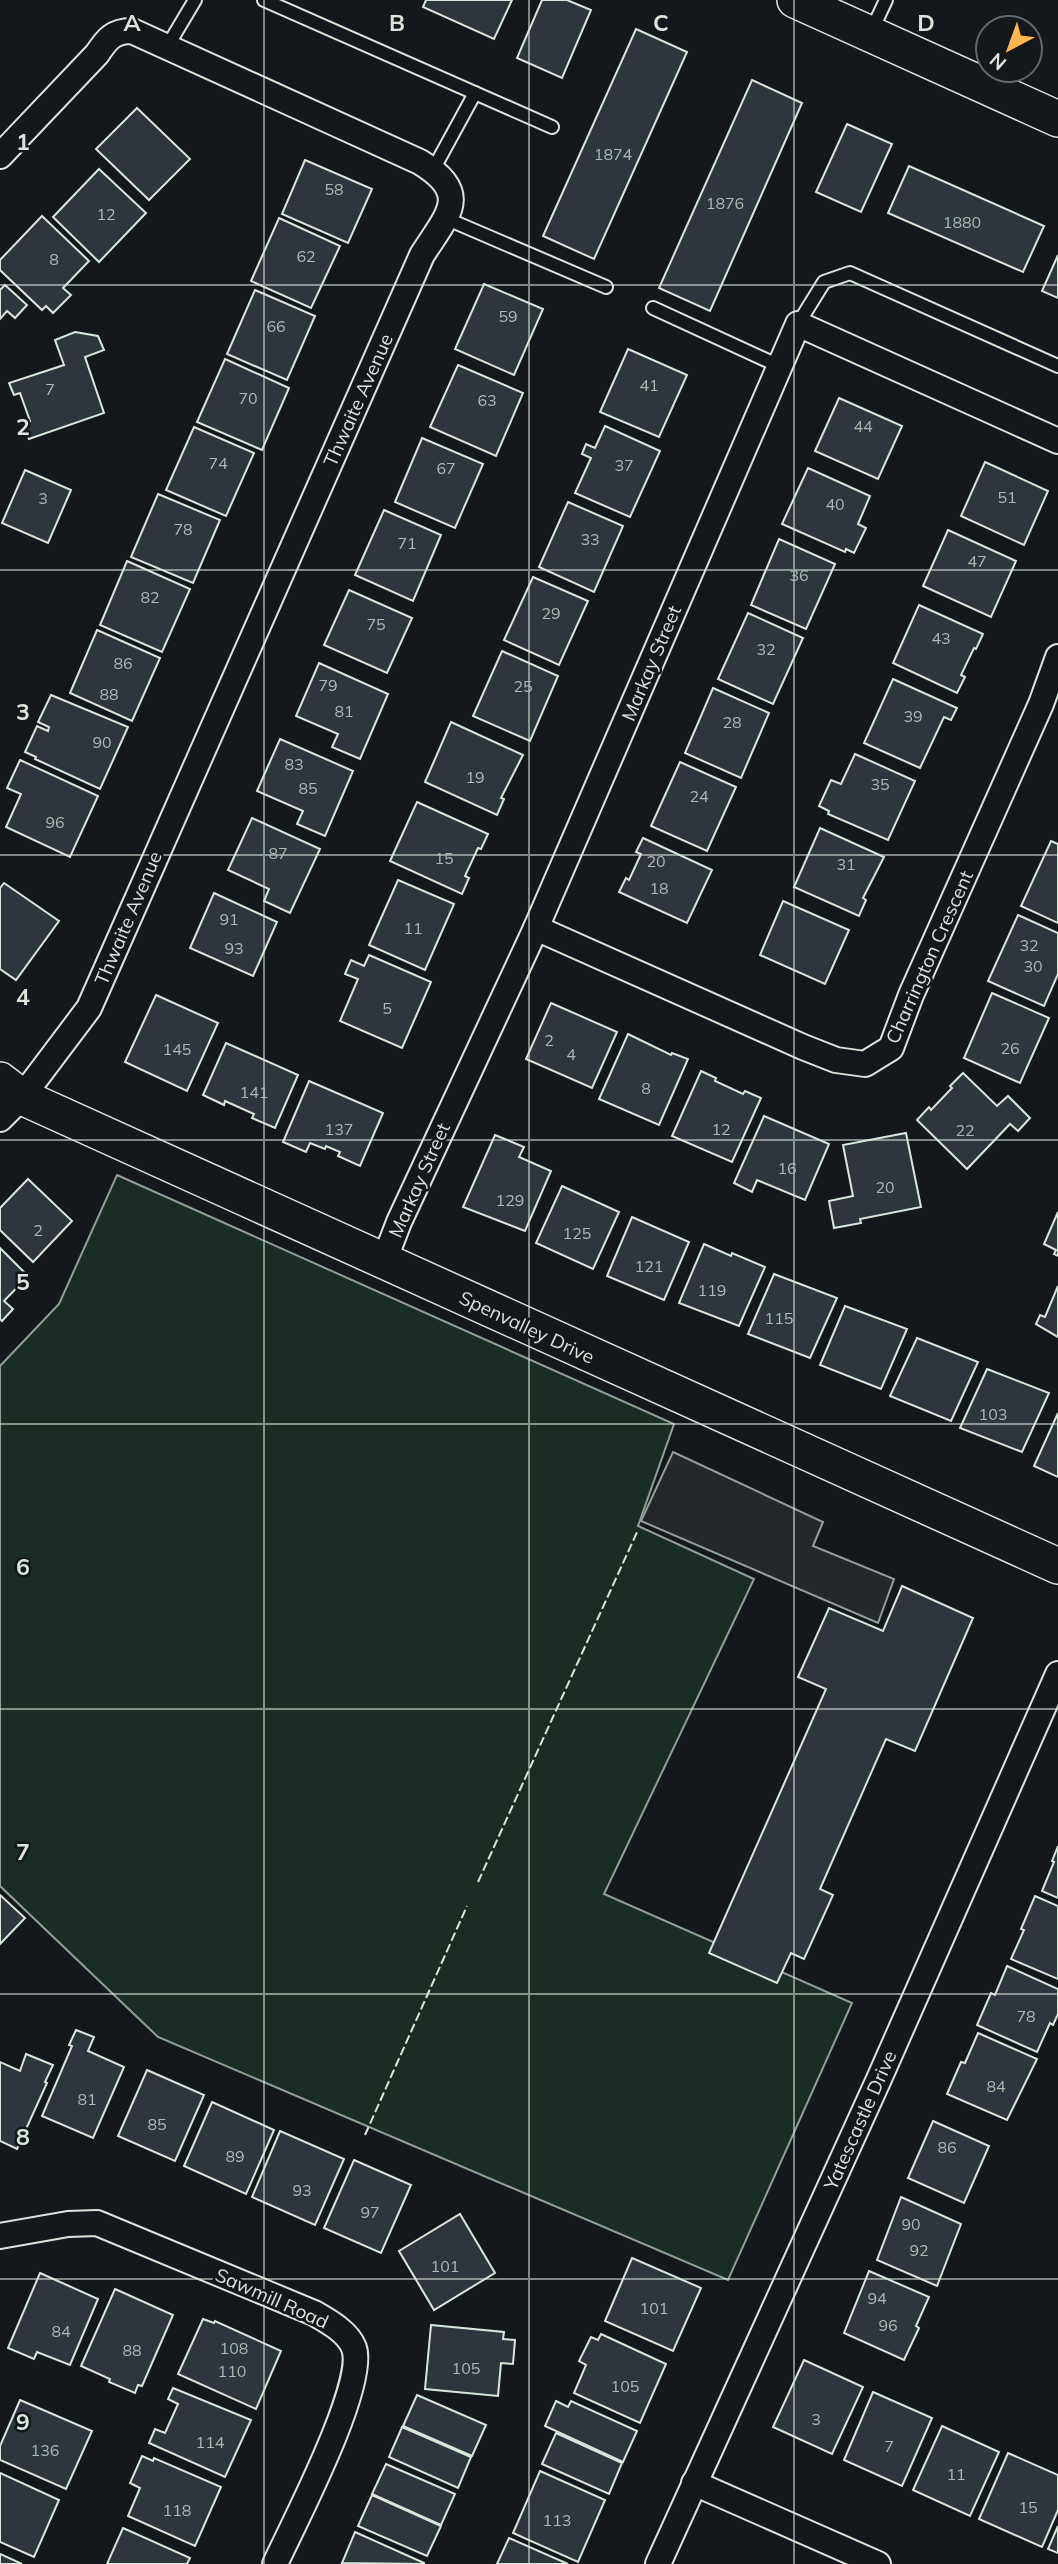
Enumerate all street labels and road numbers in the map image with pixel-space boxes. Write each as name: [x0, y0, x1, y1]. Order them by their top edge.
street label: Thwaite Avenue: [318, 330, 398, 470]
street label: Markay Street: [616, 601, 686, 724]
street label: Thwaite Avenue: [89, 848, 167, 988]
street label: Charrington Crescent: [880, 866, 978, 1047]
street label: Markay Street: [383, 1119, 455, 1241]
street label: Spenvalley Drive: [456, 1285, 598, 1369]
street label: Yatescastle Drive: [818, 2047, 902, 2194]
street label: Sawmill Road: [212, 2262, 332, 2334]

